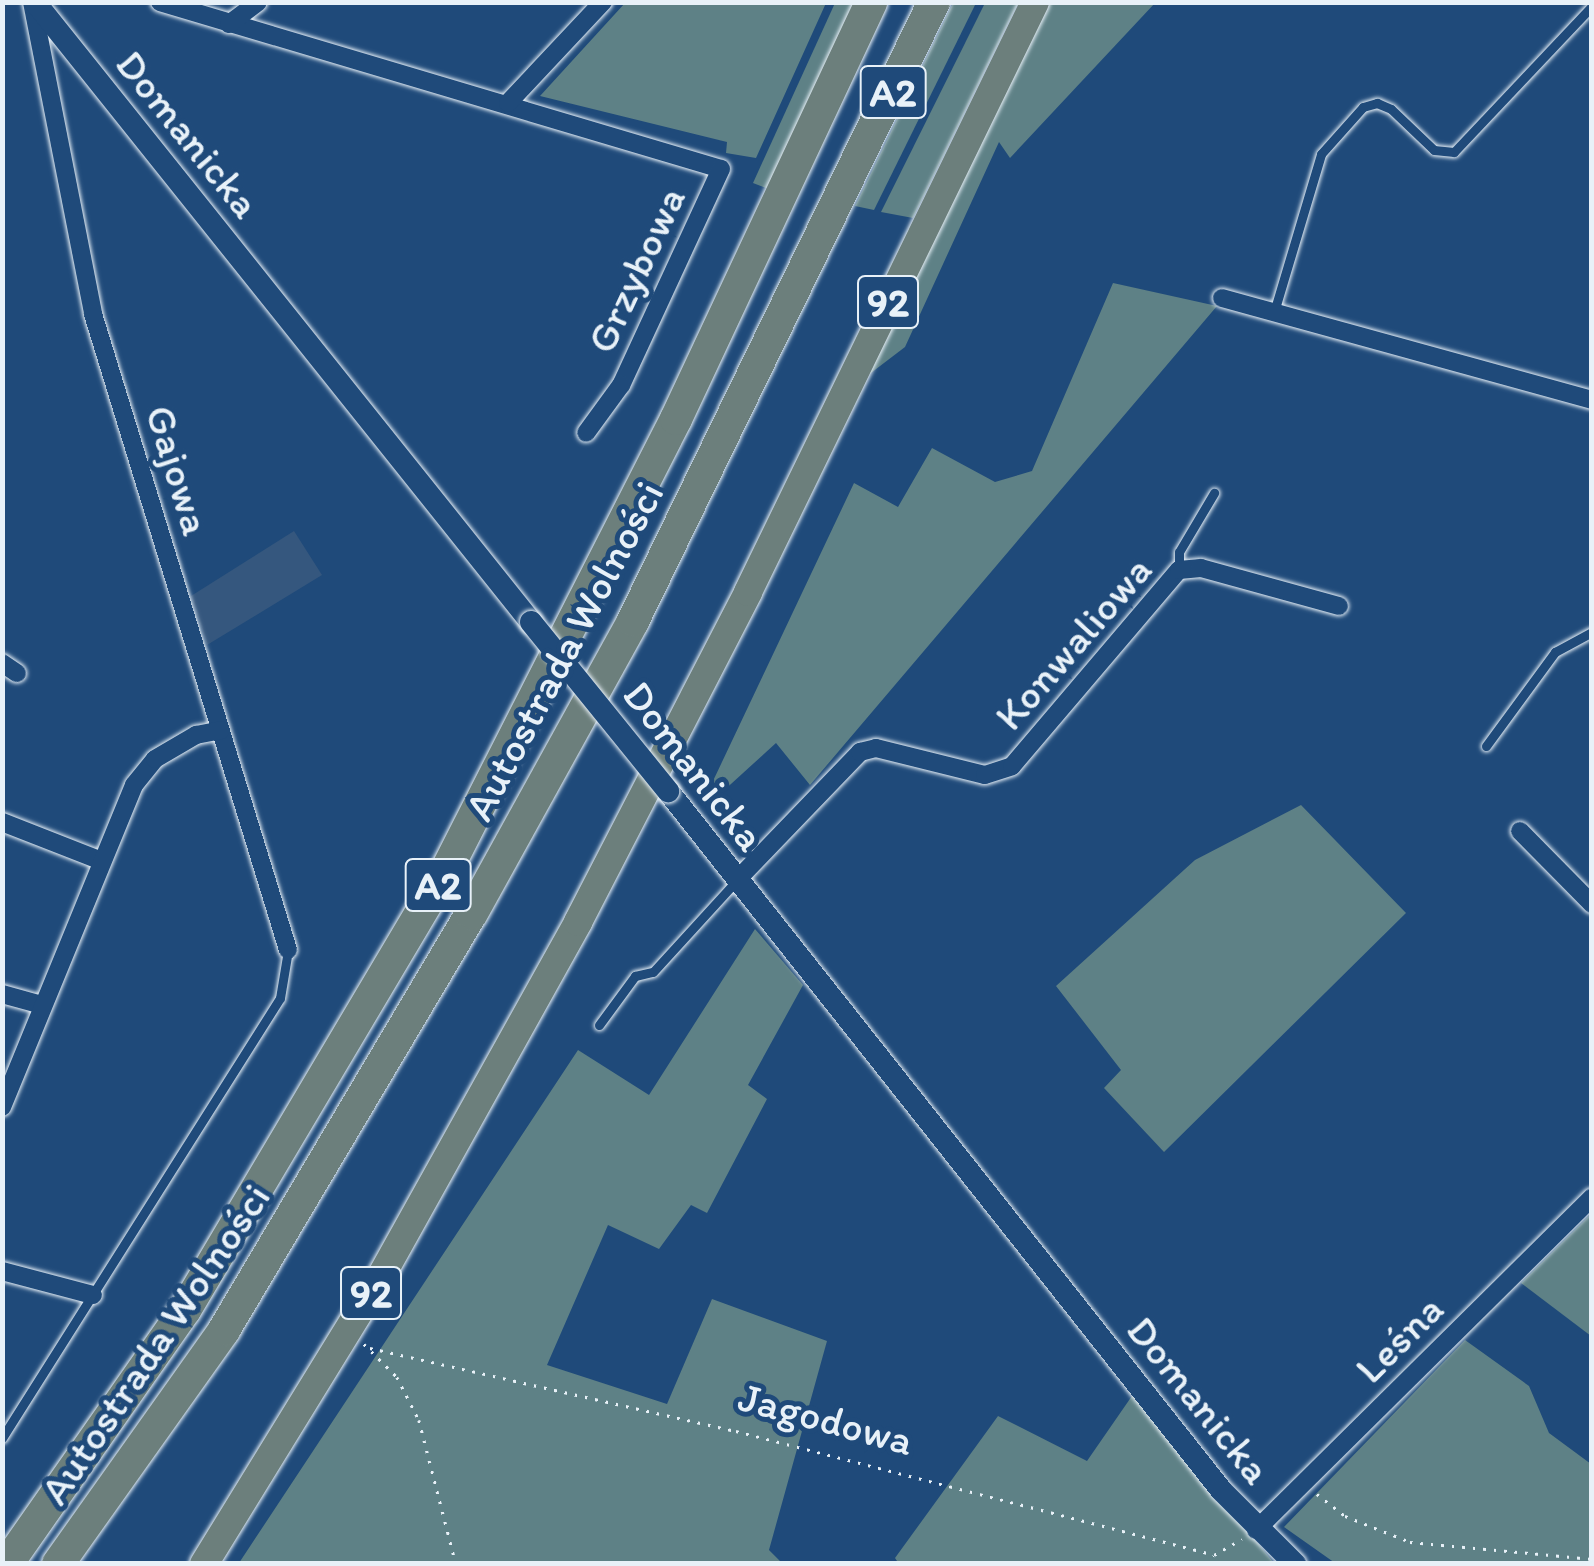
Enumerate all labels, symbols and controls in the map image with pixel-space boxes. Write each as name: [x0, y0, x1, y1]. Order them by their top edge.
street label: Domanicka: [105, 40, 271, 228]
road number: A2: [858, 57, 928, 127]
street label: Grzybowa: [576, 179, 696, 361]
road number: 92: [856, 267, 920, 337]
street label: Gajowa: [134, 399, 222, 541]
street label: Autostrada Wolności: [454, 474, 674, 828]
street label: Konwaliowa: [984, 546, 1162, 740]
street label: Domanicka: [612, 671, 776, 861]
road number: A2: [403, 850, 473, 920]
street label: Autostrada Wolności: [29, 1175, 281, 1513]
road number: 92: [338, 1258, 404, 1328]
street label: Leśna: [1344, 1284, 1454, 1394]
street label: Domanicka: [1116, 1306, 1282, 1494]
street label: Jagodowa: [733, 1372, 919, 1466]

